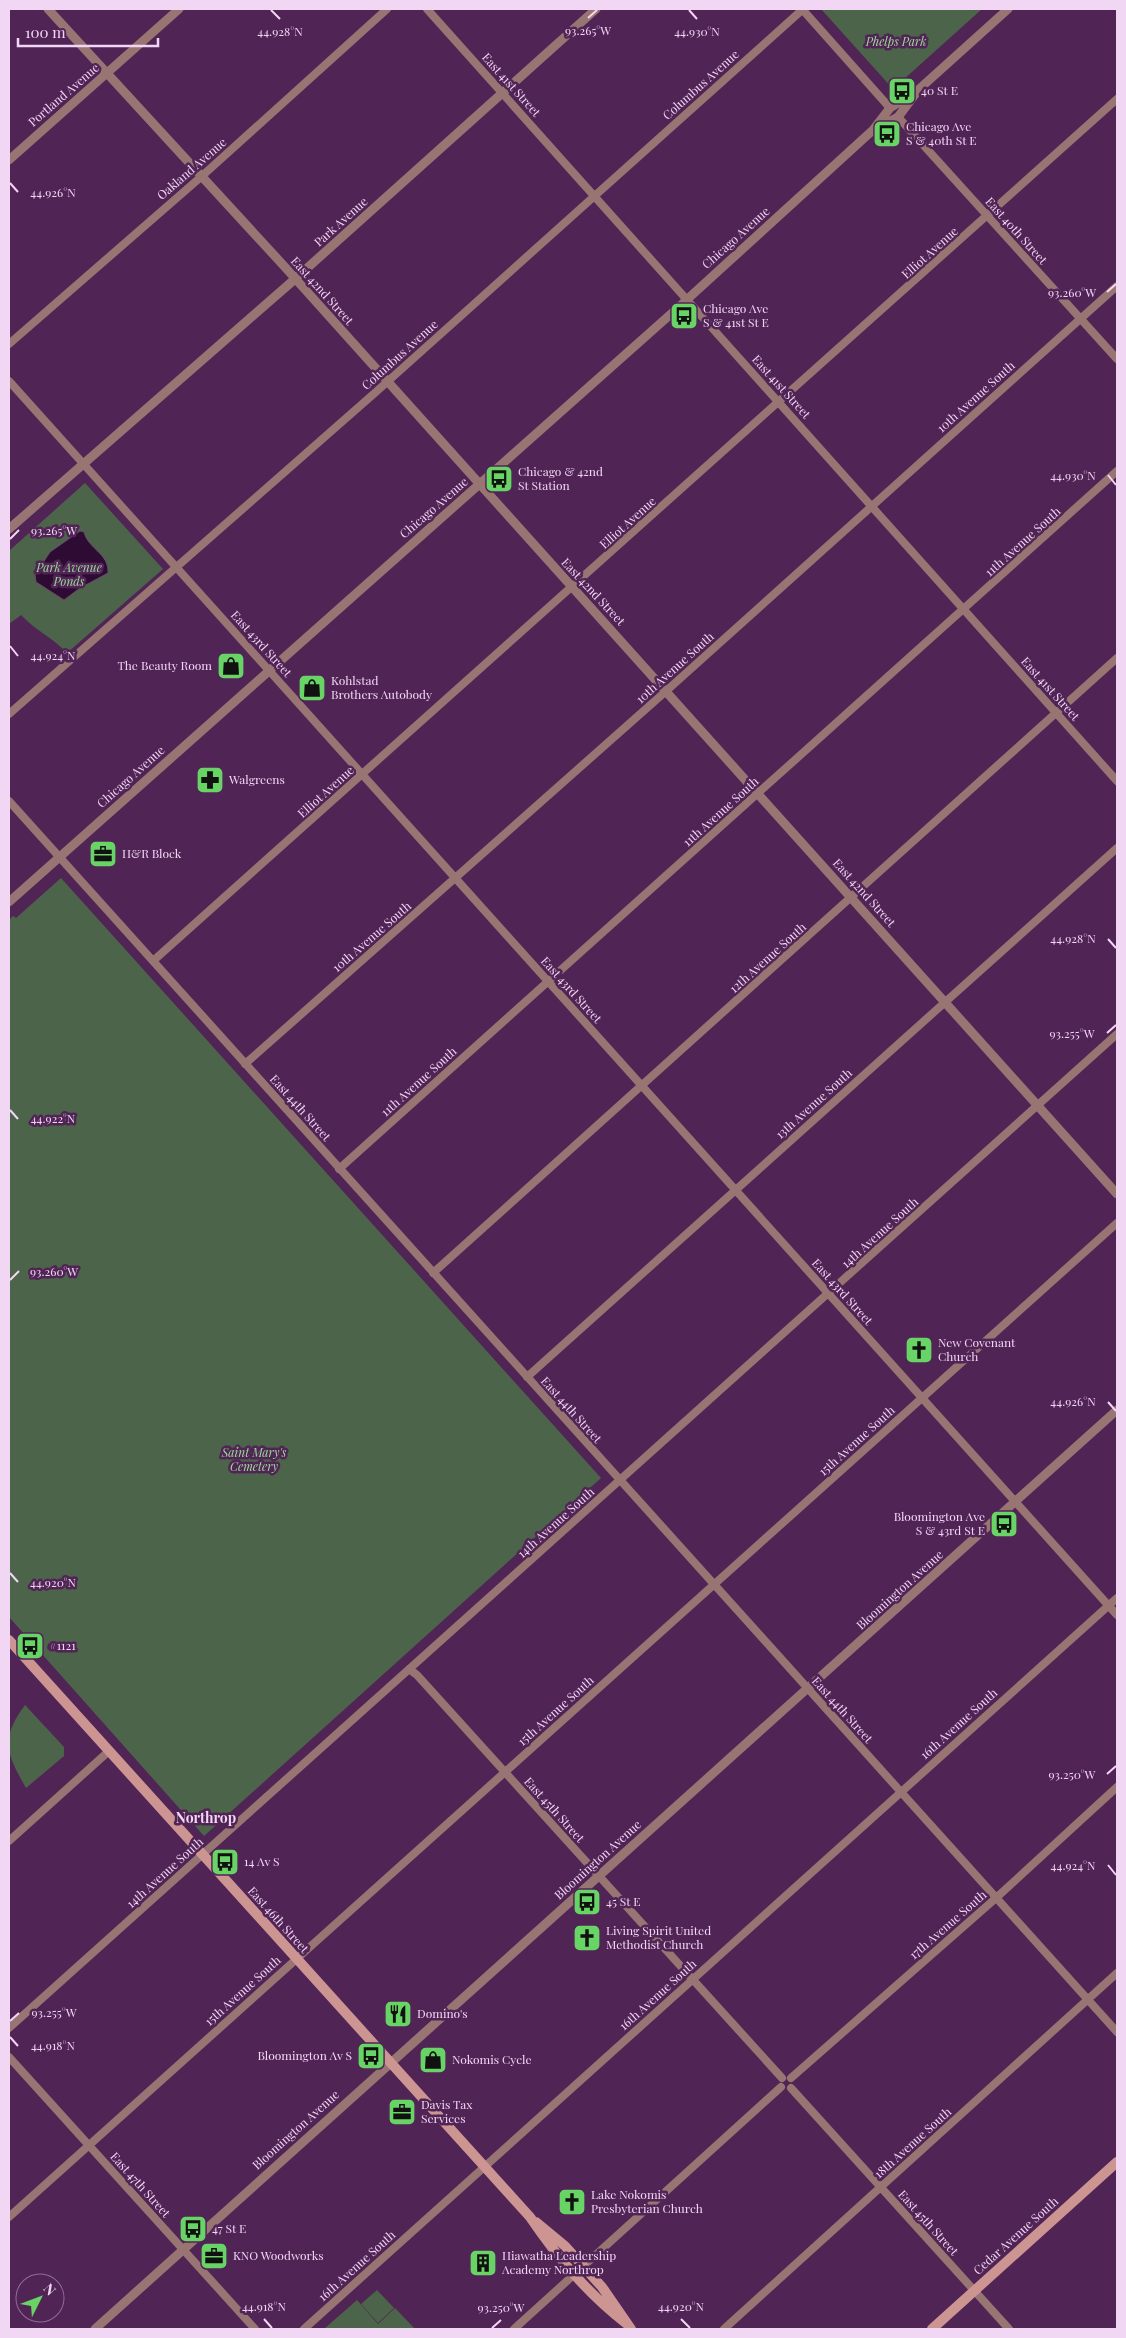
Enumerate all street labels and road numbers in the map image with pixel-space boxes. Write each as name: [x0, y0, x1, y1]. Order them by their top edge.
street label: Columbus Avenue: [659, 46, 742, 123]
street label: East 41st Street: [479, 49, 545, 120]
street label: Portland Avenue: [25, 59, 102, 129]
street label: Oakland Avenue: [153, 134, 229, 203]
street label: Park Avenue: [310, 193, 370, 250]
street label: East 40th Street: [982, 193, 1052, 268]
street label: Chicago Avenue: [698, 203, 772, 272]
street label: Elliot Avenue: [898, 223, 961, 282]
street label: East 42nd Street: [288, 253, 358, 328]
street label: Columbus Avenue: [358, 316, 441, 393]
street label: East 41st Street: [749, 351, 815, 422]
street label: 10th Avenue South: [933, 357, 1018, 435]
street label: Chicago Avenue: [396, 473, 471, 541]
street label: Elliot Avenue: [596, 493, 659, 552]
street label: 11th Avenue South: [981, 503, 1064, 580]
street label: East 42nd Street: [558, 554, 630, 629]
street label: East 43rd Street: [228, 607, 296, 680]
street label: 10th Avenue South: [632, 628, 717, 706]
street label: East 41st Street: [1018, 653, 1084, 724]
street label: Chicago Avenue: [93, 742, 167, 811]
street label: Elliot Avenue: [294, 762, 357, 821]
street label: 11th Avenue South: [679, 773, 762, 850]
street label: East 42nd Street: [830, 855, 900, 930]
street label: 10th Avenue South: [329, 898, 414, 975]
street label: 12th Avenue South: [726, 919, 809, 996]
street label: East 43rd Street: [538, 953, 606, 1026]
street label: 11th Avenue South: [377, 1043, 460, 1120]
street label: 13th Avenue South: [772, 1065, 855, 1142]
street label: East 44th Street: [267, 1071, 335, 1144]
street label: 14th Avenue South: [837, 1193, 921, 1271]
street label: East 43rd Street: [809, 1255, 877, 1328]
street label: East 44th Street: [538, 1373, 606, 1446]
street label: 15th Avenue South: [815, 1402, 898, 1479]
street label: 14th Avenue South: [513, 1483, 597, 1561]
street label: Bloomington Avenue: [853, 1546, 946, 1633]
street label: 15th Avenue South: [514, 1672, 597, 1749]
street label: East 44th Street: [809, 1673, 877, 1746]
street label: 16th Avenue South: [916, 1684, 1000, 1762]
street label: East 45th Street: [521, 1773, 589, 1846]
street label: Bloomington Avenue: [551, 1816, 644, 1903]
street label: 14th Avenue South: [122, 1833, 206, 1911]
street label: East 46th Street: [245, 1883, 313, 1956]
street label: 17th Avenue South: [905, 1886, 989, 1962]
street label: 15th Avenue South: [201, 1952, 284, 2029]
street label: 16th Avenue South: [615, 1955, 699, 2033]
street label: Bloomington Avenue: [249, 2086, 342, 2173]
street label: 18th Avenue South: [870, 2103, 954, 2181]
street label: East 47th Street: [107, 2148, 175, 2221]
street label: East 45th Street: [895, 2186, 963, 2259]
street label: Cedar Avenue South: [970, 2193, 1061, 2278]
street label: 16th Avenue South: [314, 2226, 398, 2304]

